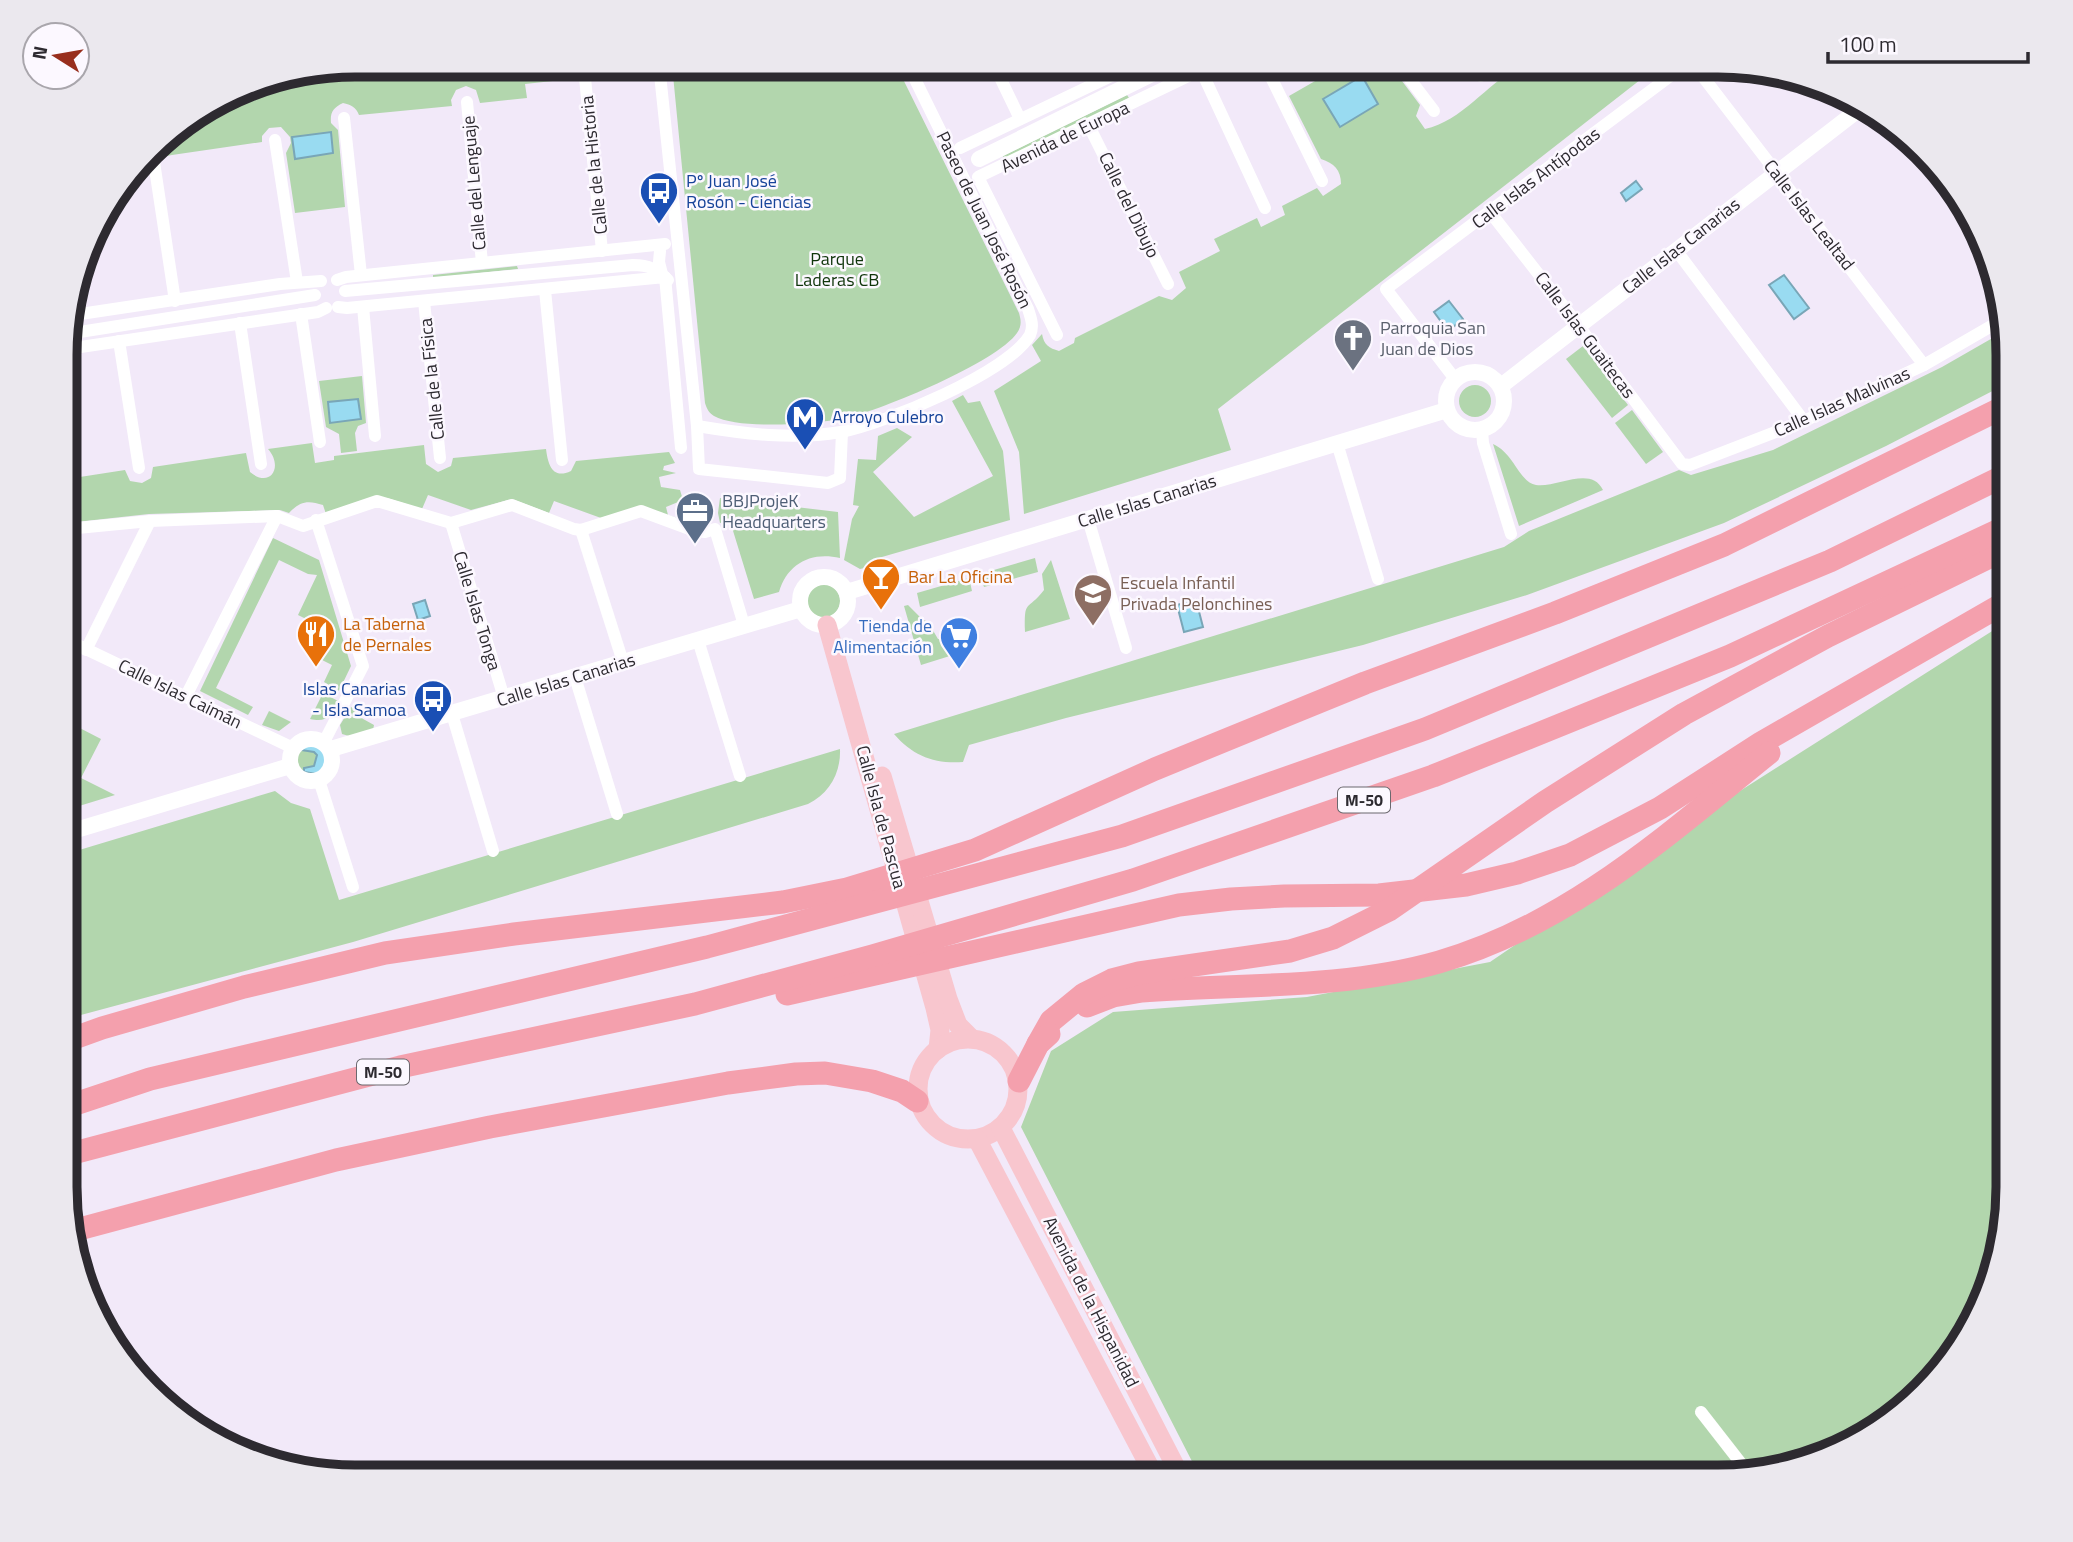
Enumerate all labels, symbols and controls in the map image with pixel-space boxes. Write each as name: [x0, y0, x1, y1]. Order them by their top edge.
north arrow: [21, 21, 91, 91]
scale bar: [1828, 21, 2028, 65]
text: 100 m: [1839, 28, 1896, 60]
text: N: [23, 43, 54, 62]
street label: Calle de la Historia: [573, 94, 614, 236]
street label: Avenida de Europa: [996, 94, 1134, 179]
street label: Calle del Lenguaje: [454, 115, 493, 251]
street label: Calle Islas Antípodas: [1466, 120, 1606, 235]
street label: Paseo de Juan José Rosón: [930, 126, 1039, 313]
street label: Calle del Dibujo: [1092, 147, 1167, 262]
street label: Calle Islas Lealtad: [1757, 154, 1861, 276]
place label: Pº Juan José Rosón - Ciencias: [686, 167, 811, 215]
bus stop icon: Pº Juan José Rosón - Ciencias: [638, 170, 680, 225]
street label: Calle Islas Canarias: [1616, 191, 1746, 300]
park label: Parque Laderas CB: [795, 245, 879, 293]
street label: Calle Islas Guaitecas: [1529, 266, 1642, 404]
place label: Parroquia San Juan de Dios: [1380, 314, 1486, 362]
street label: Calle de la Física: [412, 317, 451, 441]
church icon: Parroquia San Juan de Dios: [1332, 317, 1374, 372]
street label: Calle Islas Malvinas: [1769, 359, 1914, 444]
metro station icon: Arroyo Culebro: [784, 396, 826, 451]
place label: Arroyo Culebro: [832, 403, 944, 430]
street label: Calle Islas Canarias: [1074, 467, 1219, 534]
place label: BBJProjeK Headquarters: [722, 487, 826, 535]
office icon: BBJProjeK Headquarters: [674, 490, 716, 545]
street label: Calle Islas Tonga: [446, 548, 508, 674]
bar icon: Bar La Oficina: [860, 556, 902, 611]
place label: Bar La Oficina: [908, 563, 1012, 590]
place label: Escuela Infantil Privada Pelonchines: [1120, 569, 1272, 617]
school or university icon: Escuela Infantil Privada Pelonchines: [1072, 572, 1114, 627]
place label: La Taberna de Pernales: [343, 610, 432, 658]
place label: Tienda de Alimentación: [833, 612, 932, 660]
restaurant icon: La Taberna de Pernales: [295, 613, 337, 668]
supermarket icon: Tienda de Alimentación: [938, 615, 980, 670]
street label: Calle Islas Canarias: [493, 646, 638, 713]
street label: Calle Islas Caimán: [114, 652, 247, 735]
place label: Islas Canarias - Isla Samoa: [303, 675, 406, 723]
bus stop icon: Islas Canarias - Isla Samoa: [412, 678, 454, 733]
street label: Calle Isla de Pascua: [849, 742, 914, 891]
road number: M-50: [1338, 788, 1390, 813]
road number: M-50: [357, 1060, 409, 1084]
street label: Avenida de la Hispanidad: [1037, 1212, 1146, 1392]

